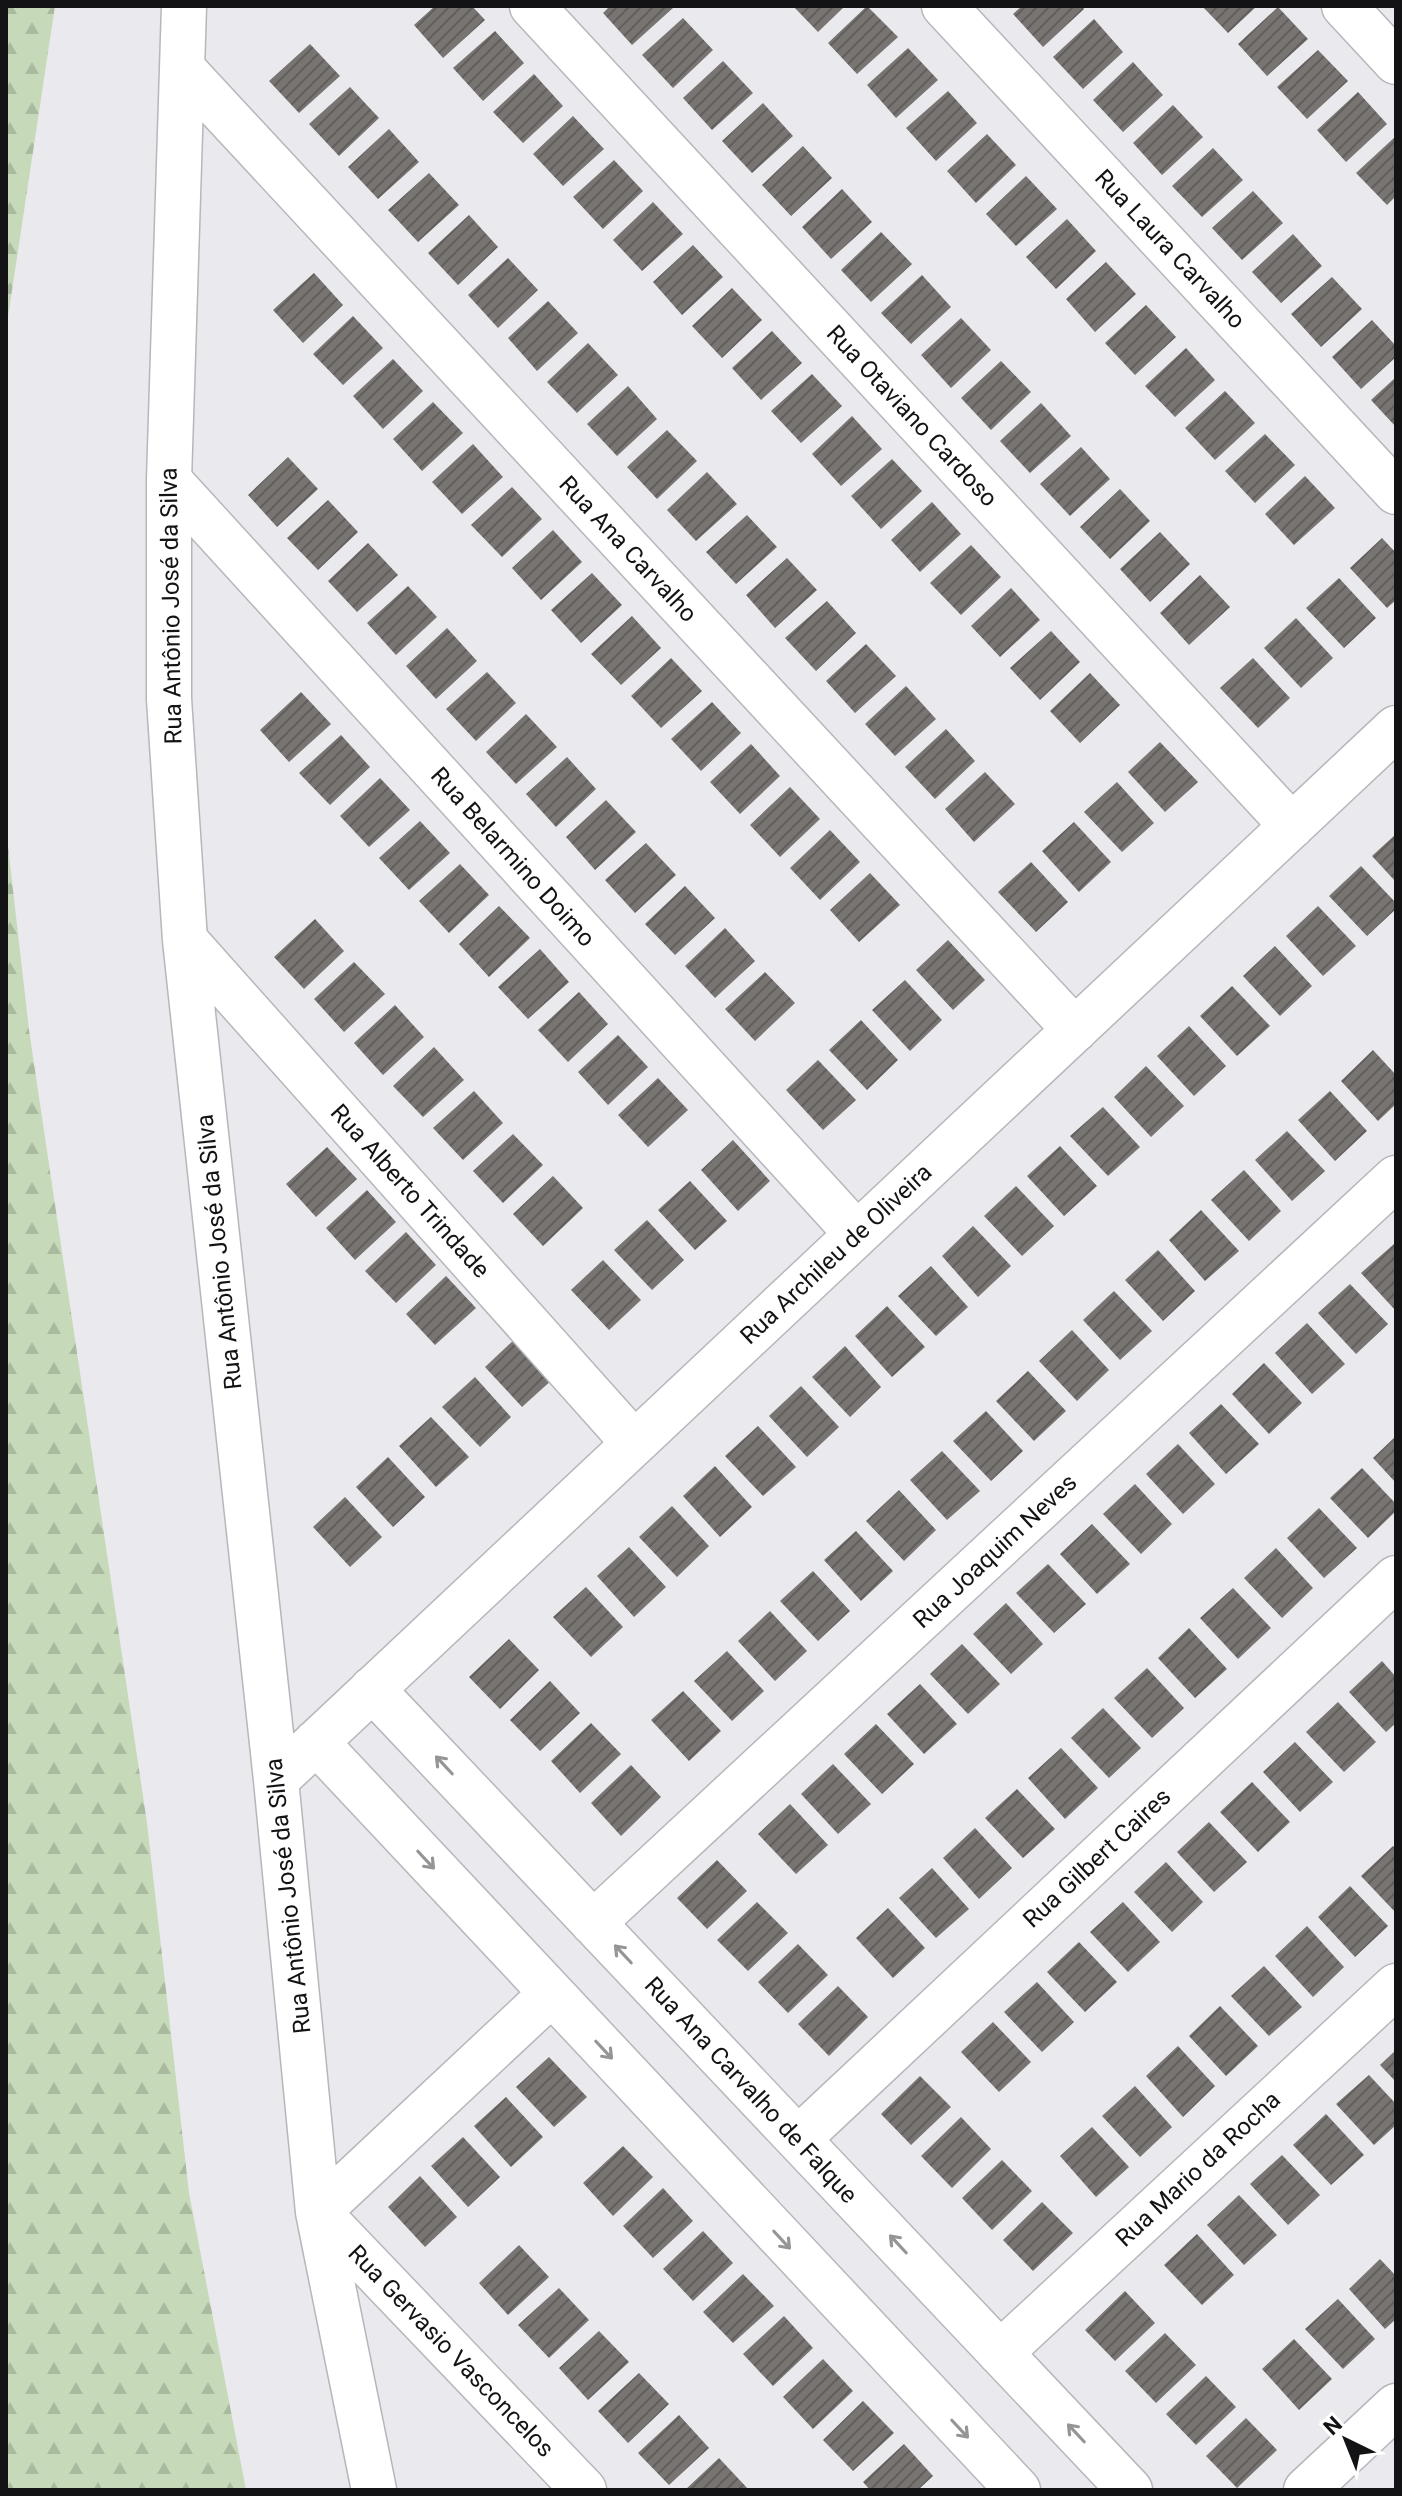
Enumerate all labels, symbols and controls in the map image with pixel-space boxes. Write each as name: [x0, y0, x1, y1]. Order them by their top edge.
street label: Rua Laura Carvalho: [1089, 164, 1251, 334]
street label: Rua Otaviano Cardoso: [821, 320, 1003, 512]
street label: Rua Antônio José da Silva: [155, 467, 187, 745]
street label: Rua Ana Carvalho: [553, 470, 703, 628]
street label: Rua Belarmino Doimo: [425, 762, 601, 952]
street label: Rua Alberto Trindade: [325, 1098, 495, 1284]
street label: Rua Antônio José da Silva: [191, 1113, 247, 1391]
street label: Rua Archileu de Oliveira: [735, 1158, 937, 1350]
street label: Rua Joaquim Neves: [908, 1468, 1082, 1634]
one-way arrow: [435, 1756, 454, 1775]
street label: Rua Antônio José da Silva: [260, 1757, 316, 2035]
street label: Rua Gilbert Caires: [1017, 1783, 1177, 1933]
one-way arrow: [417, 1850, 435, 1870]
one-way arrow: [613, 1944, 632, 1964]
street label: Rua Ana Carvalho de Falque: [639, 1971, 863, 2209]
one-way arrow: [595, 2040, 614, 2060]
street label: Rua Mario da Rocha: [1110, 2086, 1286, 2252]
one-way arrow: [773, 2229, 791, 2249]
one-way arrow: [889, 2235, 907, 2255]
street label: Rua Gervasio Vasconcelos: [342, 2239, 560, 2463]
north arrow: [1306, 2400, 1386, 2480]
text: N: [1318, 2411, 1347, 2440]
one-way arrow: [951, 2419, 970, 2439]
one-way arrow: [1068, 2424, 1086, 2444]

